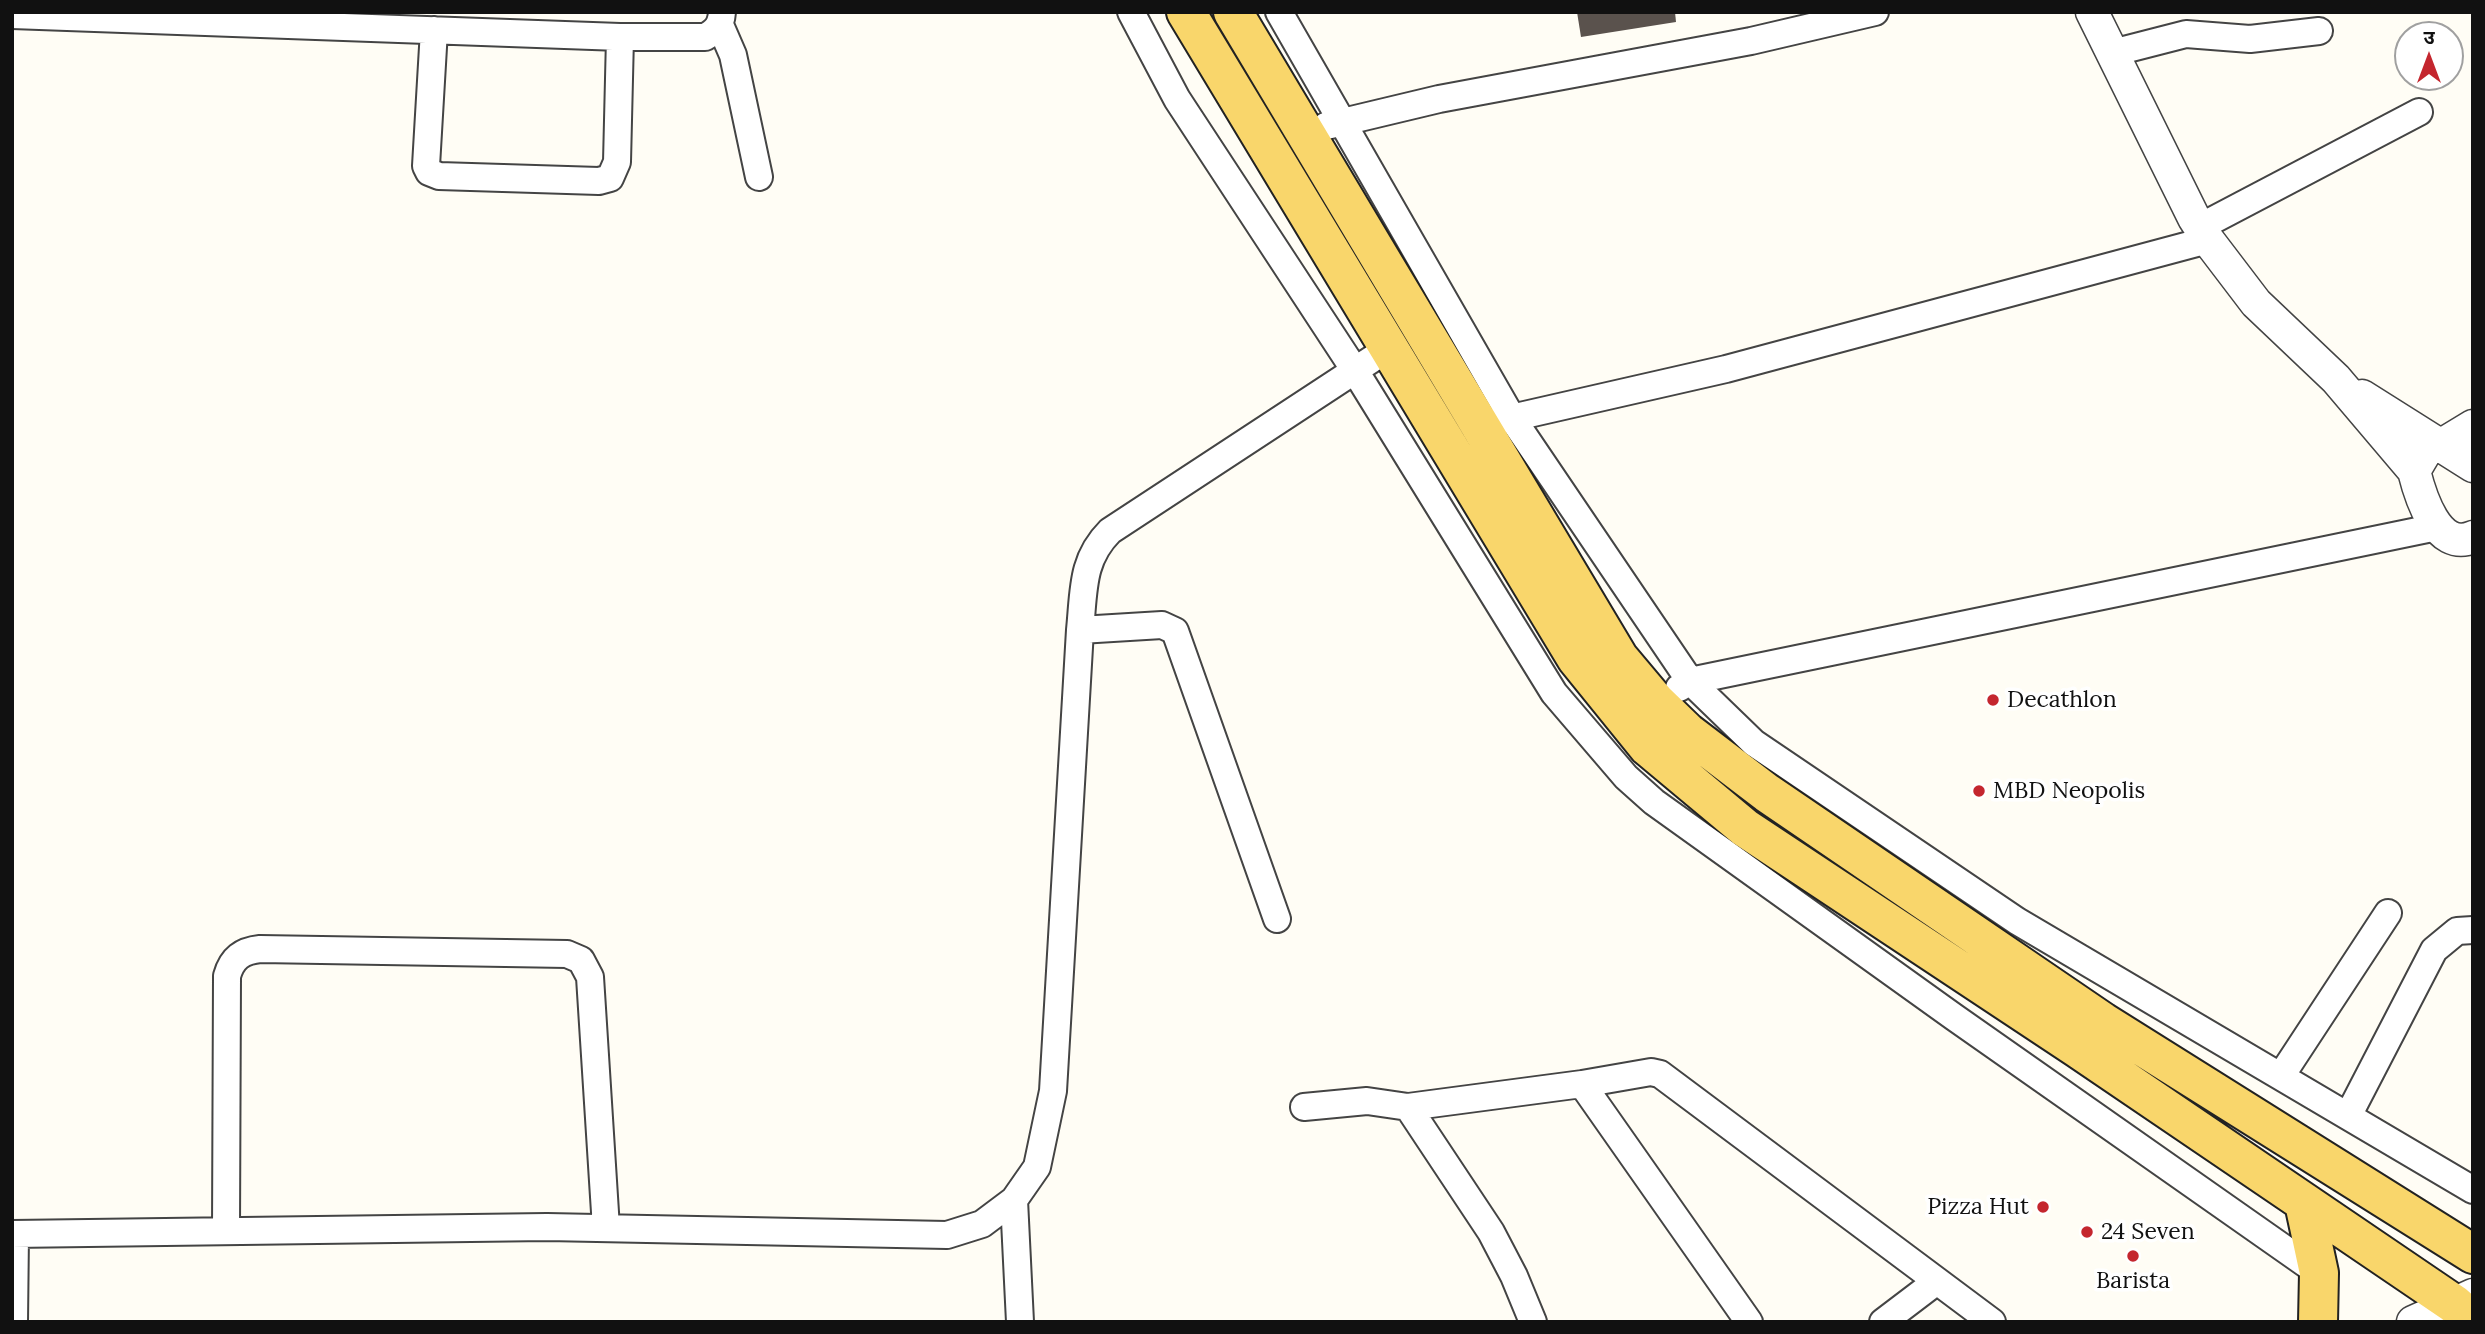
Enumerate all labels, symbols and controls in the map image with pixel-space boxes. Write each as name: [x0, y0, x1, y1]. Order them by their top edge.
north arrow: [2394, 21, 2464, 91]
text: उ: [2423, 25, 2435, 49]
place label: Decathlon: [2007, 686, 2117, 714]
marker: Decathlon: [1985, 692, 2001, 708]
place label: MBD Neopolis: [1993, 777, 2145, 805]
marker: MBD Neopolis: [1971, 783, 1987, 799]
place label: Pizza Hut: [1927, 1193, 2029, 1221]
marker: Pizza Hut: [2035, 1199, 2051, 1215]
place label: 24 Seven: [2101, 1218, 2195, 1246]
marker: 24 Seven: [2079, 1224, 2095, 1240]
marker: Barista: [2125, 1248, 2141, 1264]
place label: Barista: [2096, 1267, 2170, 1295]

